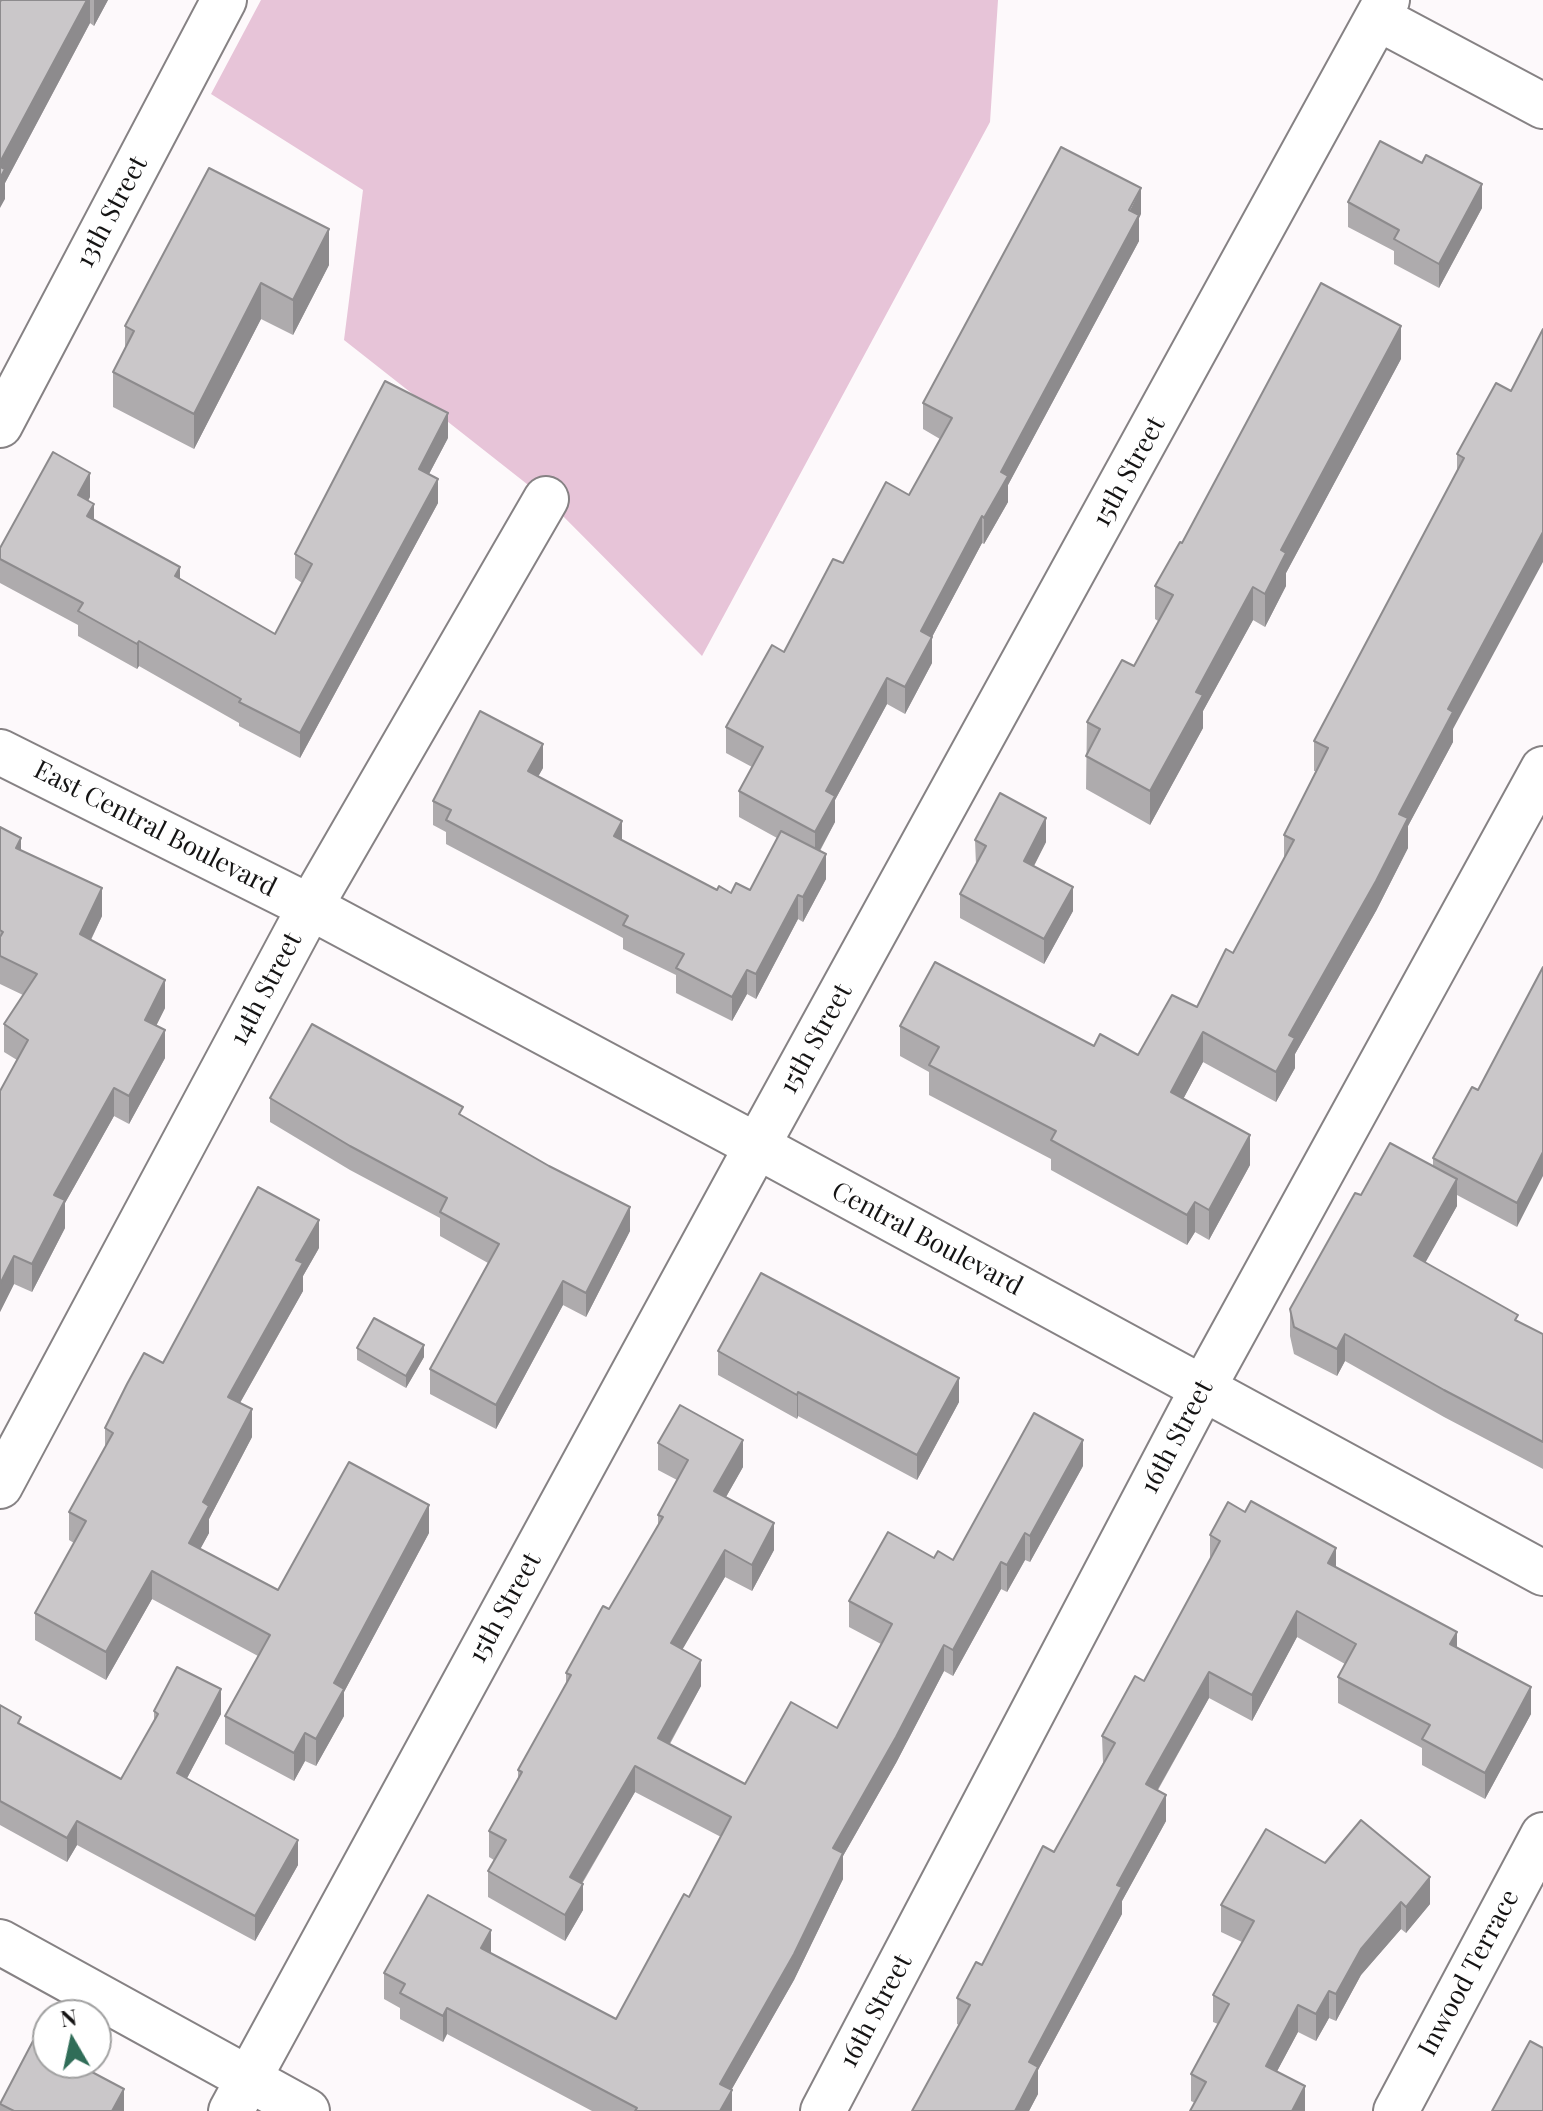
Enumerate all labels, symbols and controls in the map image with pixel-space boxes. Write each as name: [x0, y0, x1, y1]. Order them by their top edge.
street label: 13th Street: [70, 151, 154, 273]
street label: 15th Street: [1086, 412, 1172, 532]
street label: East Central Boulevard: [29, 754, 281, 904]
street label: 14th Street: [223, 927, 309, 1051]
street label: 15th Street: [773, 979, 859, 1099]
street label: Central Boulevard: [826, 1176, 1028, 1302]
street label: 16th Street: [1134, 1375, 1220, 1499]
street label: 15th Street: [462, 1548, 548, 1668]
street label: Inwood Terrace: [1412, 1884, 1526, 2062]
street label: 16th Street: [833, 1949, 919, 2073]
north arrow: [32, 1999, 112, 2079]
text: N: [58, 2001, 79, 2033]

